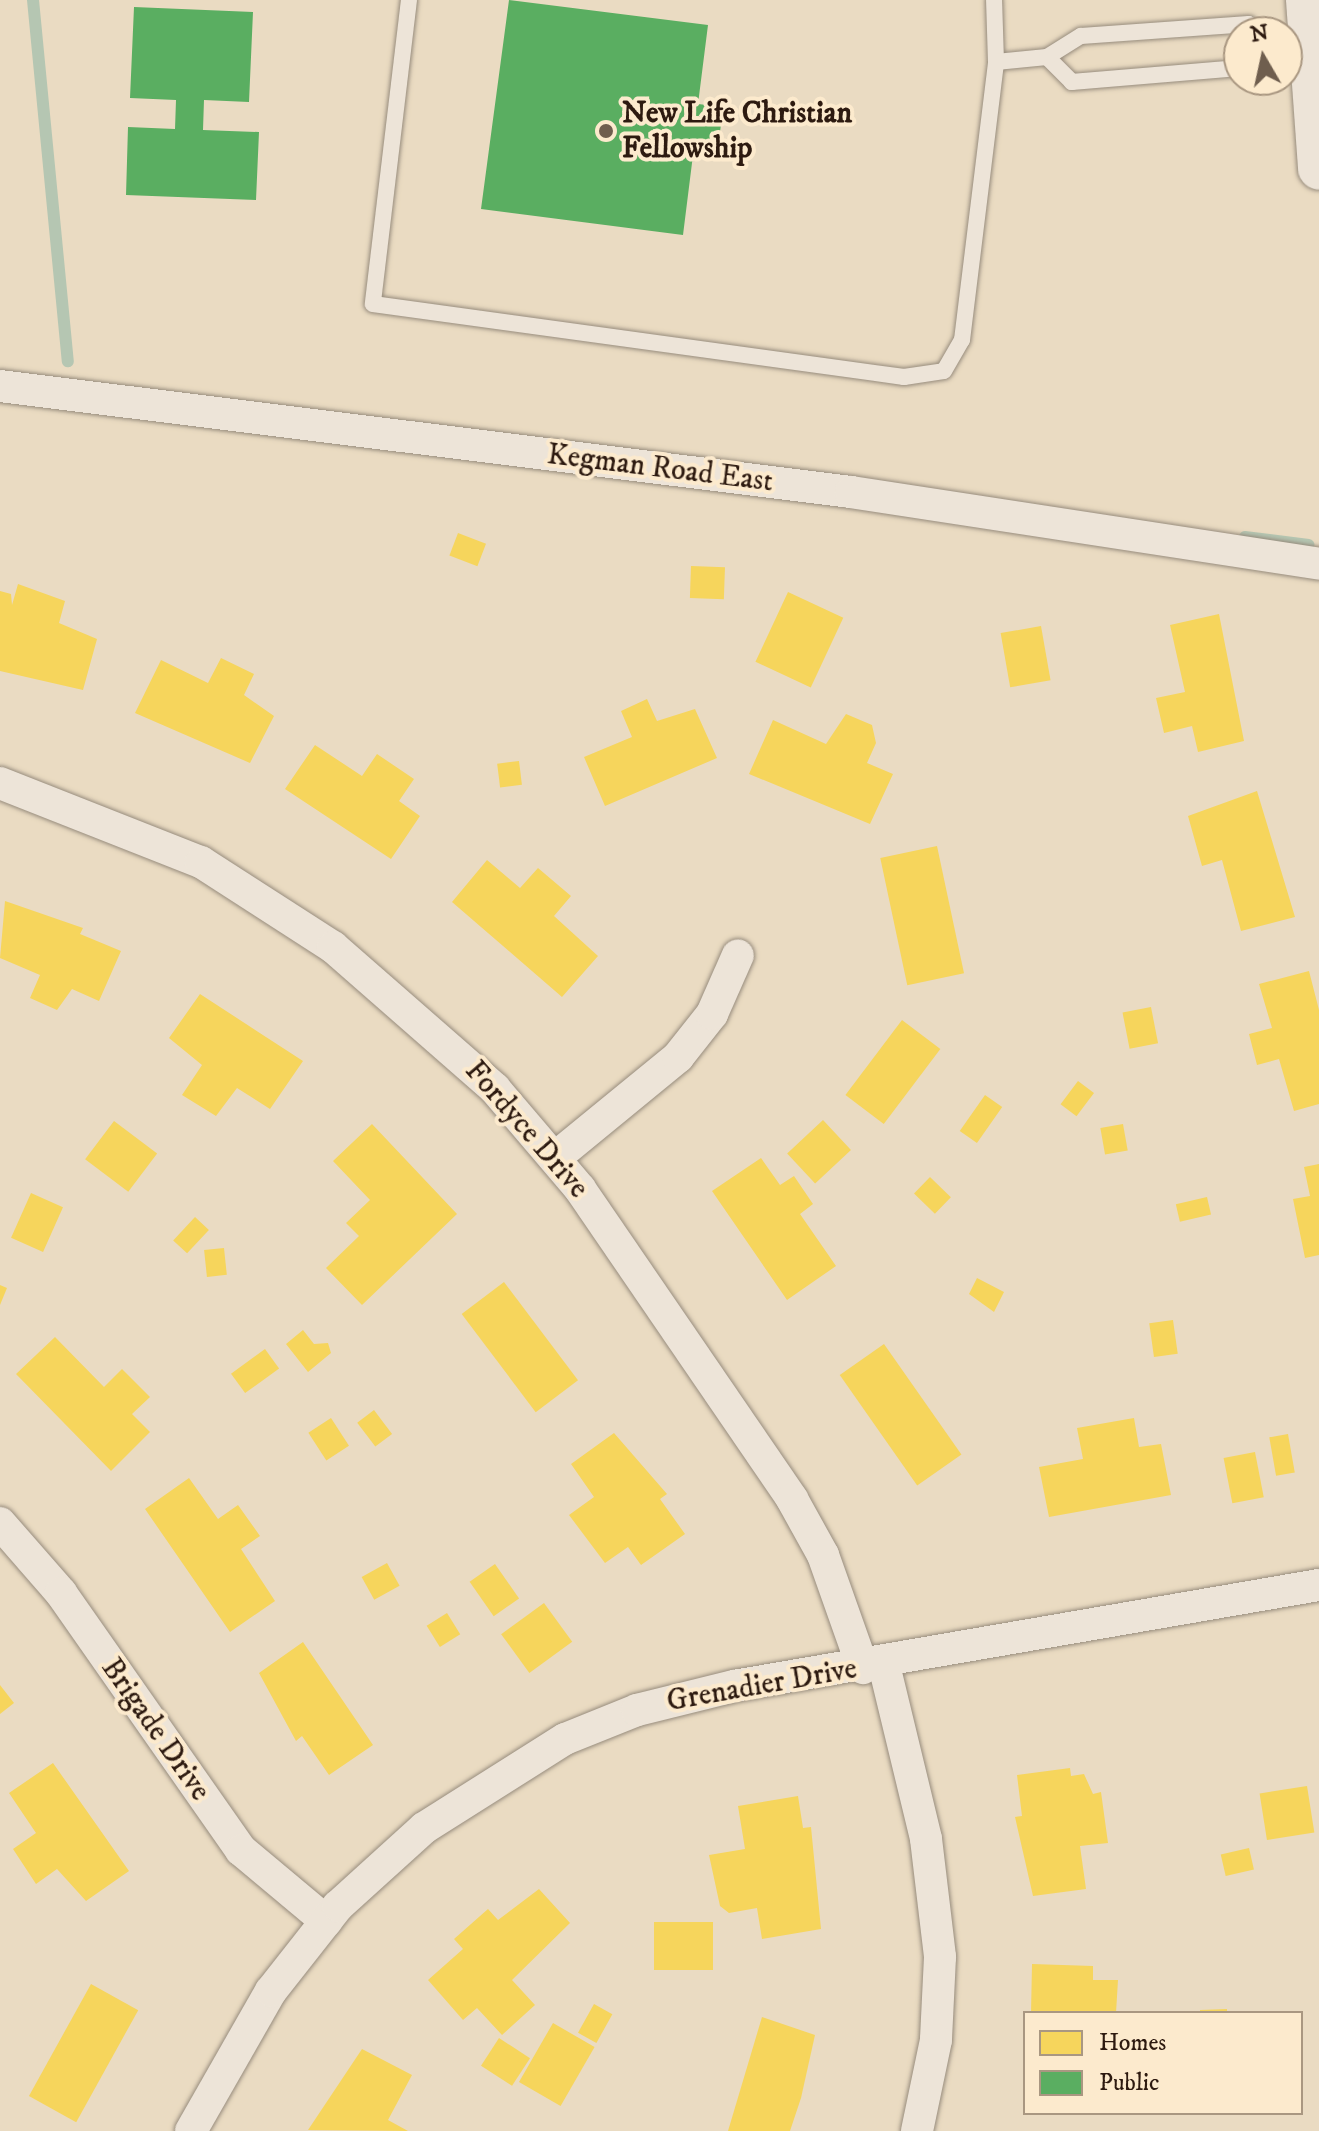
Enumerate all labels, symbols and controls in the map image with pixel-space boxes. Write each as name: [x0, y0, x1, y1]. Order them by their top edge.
north arrow: [1223, 16, 1303, 96]
text: N: [1248, 19, 1271, 49]
place label: New Life Christian Fellowship: [622, 96, 852, 166]
marker: New Life Christian Fellowship: [597, 122, 615, 140]
street label: Kegman Road East: [545, 437, 775, 501]
street label: Fordyce Drive: [457, 1054, 595, 1206]
street label: Brigade Drive: [93, 1652, 217, 1808]
street label: Grenadier Drive: [664, 1652, 860, 1720]
legend: [1023, 2011, 1303, 2115]
text: Homes: [1099, 2028, 1166, 2058]
text: Public: [1099, 2068, 1159, 2098]

